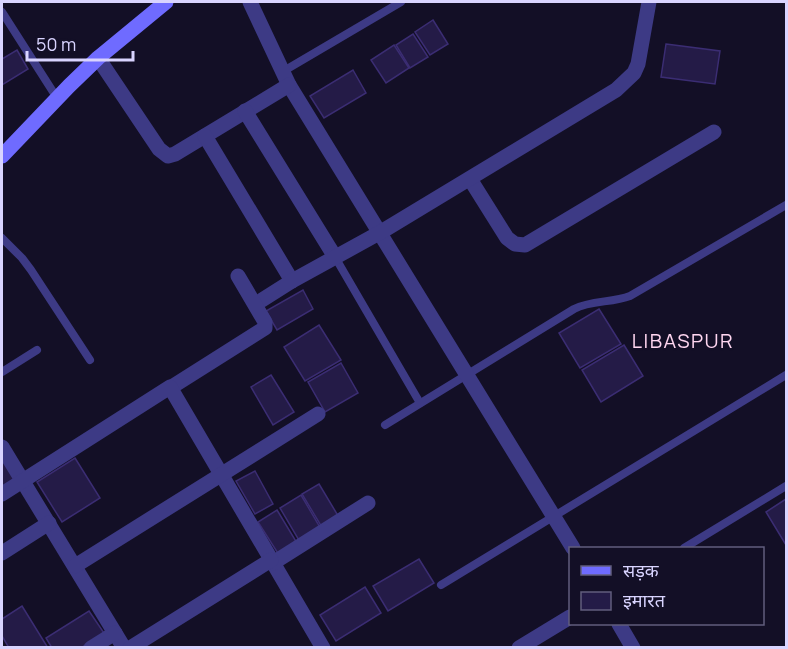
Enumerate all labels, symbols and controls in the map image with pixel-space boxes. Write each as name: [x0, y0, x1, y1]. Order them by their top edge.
scale bar: [27, 24, 134, 62]
text: 50 m: [36, 32, 76, 56]
district label: LIBASPUR: [632, 327, 734, 354]
legend: [569, 547, 764, 625]
text: सड़क: [623, 558, 660, 582]
text: इमारत: [623, 588, 666, 612]

